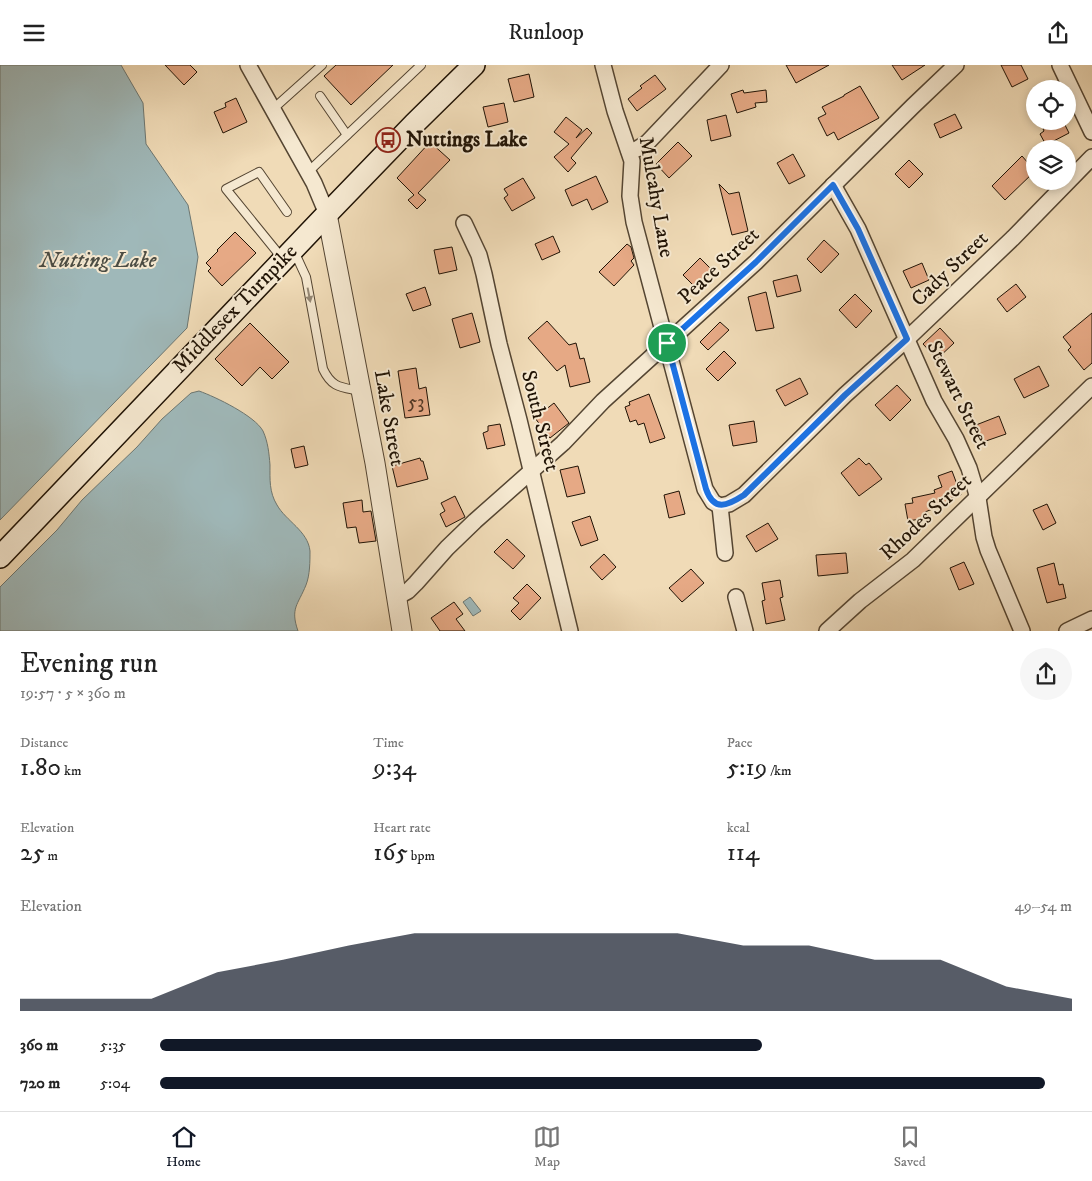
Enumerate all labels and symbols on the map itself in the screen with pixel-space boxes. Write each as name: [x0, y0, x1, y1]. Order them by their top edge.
bus stop icon: Nuttings Lake: [375, 127, 401, 153]
place label: Nuttings Lake: [406, 127, 528, 153]
street label: Mulcahy Lane: [633, 135, 679, 260]
street label: Peace Street: [673, 222, 765, 310]
street label: Cady Street: [906, 226, 994, 312]
street label: Middlesex Turnpike: [167, 239, 303, 379]
water label: Nutting Lake: [38, 247, 157, 274]
one-way arrow: [305, 287, 313, 302]
pin: [646, 322, 688, 364]
street label: Stewart Street: [921, 337, 996, 454]
street label: Lake Street: [368, 368, 410, 468]
street label: South Street: [515, 368, 565, 475]
house number: 53: [408, 391, 424, 414]
street label: Rhodes Street: [875, 468, 977, 566]

